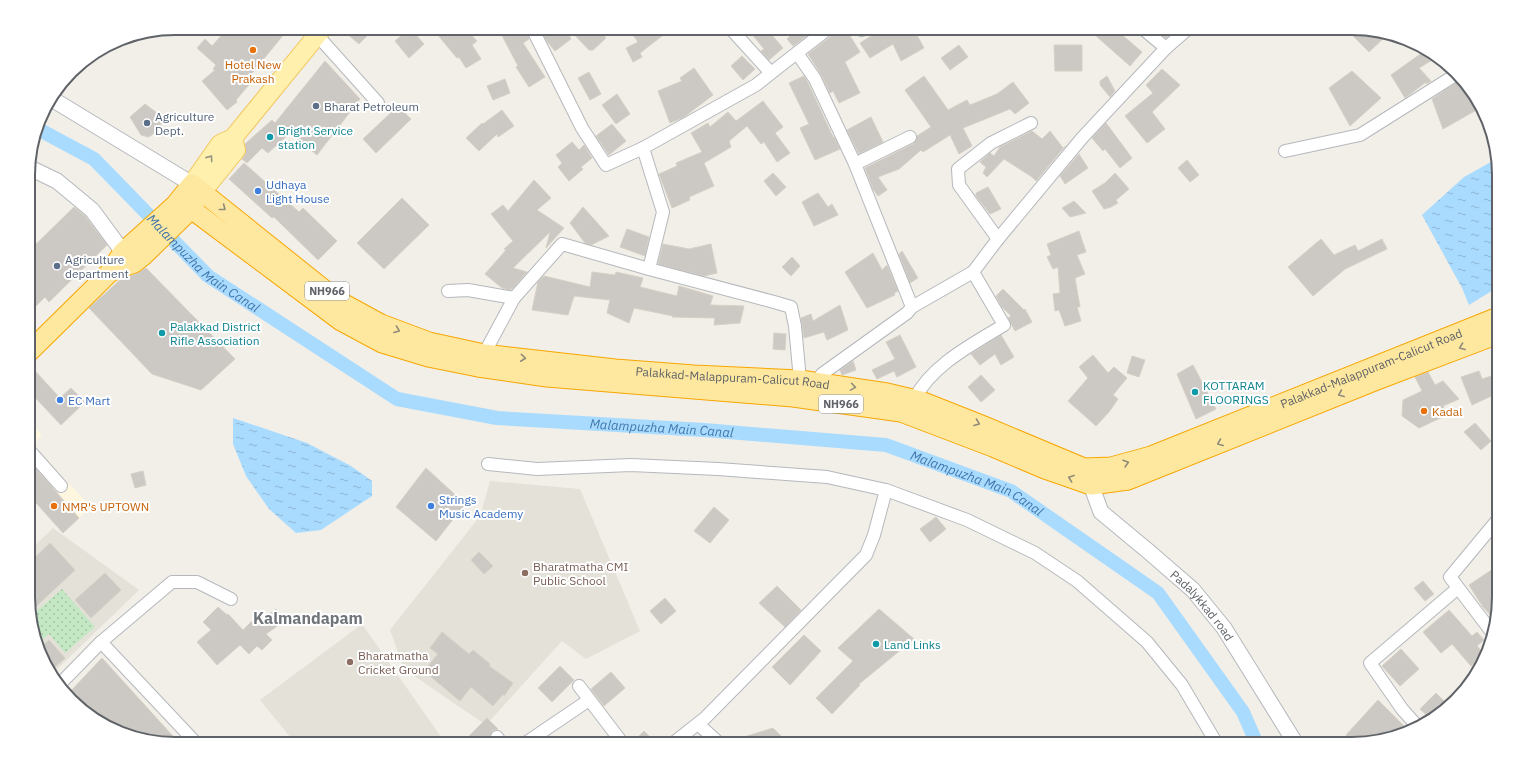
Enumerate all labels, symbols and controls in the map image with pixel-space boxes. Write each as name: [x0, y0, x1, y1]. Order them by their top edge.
marker: Hotel New Prakash: [248, 45, 258, 55]
place label: Hotel New Prakash: [225, 57, 281, 86]
place label: Bharat Petroleum: [324, 99, 419, 114]
marker: Bharat Petroleum: [311, 101, 321, 111]
place label: Agriculture Dept.: [155, 109, 215, 138]
marker: Agriculture Dept.: [142, 118, 152, 128]
place label: Bright Service station: [278, 123, 353, 152]
marker: Bright Service station: [265, 132, 275, 142]
one-way arrow: [205, 155, 213, 162]
place label: Udhaya Light House: [266, 177, 330, 206]
marker: Udhaya Light House: [253, 186, 263, 196]
one-way arrow: [218, 204, 225, 211]
water label: Malampuzha Main Canal: [143, 210, 263, 316]
place label: Agriculture department: [65, 252, 129, 281]
marker: Agriculture department: [52, 261, 62, 271]
road number: NH966: [305, 282, 349, 300]
place label: Palakkad District Rifle Association: [170, 319, 261, 348]
street label: Palakkad-Malappuram-Calicut Road: [1278, 325, 1464, 411]
one-way arrow: [394, 326, 401, 334]
marker: Palakkad District Rifle Association: [157, 328, 167, 338]
one-way arrow: [1458, 343, 1465, 351]
one-way arrow: [520, 353, 526, 362]
street label: Palakkad-Malappuram-Calicut Road: [635, 363, 831, 392]
place label: KOTTARAM FLOORINGS: [1203, 378, 1269, 407]
one-way arrow: [850, 382, 856, 391]
marker: KOTTARAM FLOORINGS: [1190, 387, 1200, 397]
one-way arrow: [1337, 390, 1344, 398]
place label: EC Mart: [68, 393, 110, 408]
marker: EC Mart: [55, 395, 65, 405]
road number: NH966: [819, 395, 863, 413]
place label: Kadal: [1432, 404, 1462, 419]
marker: Kadal: [1419, 406, 1429, 416]
water label: Malampuzha Main Canal: [589, 415, 735, 441]
one-way arrow: [974, 419, 981, 427]
one-way arrow: [1217, 438, 1225, 446]
water label: Malampuzha Main Canal: [908, 446, 1047, 520]
one-way arrow: [1122, 459, 1129, 468]
one-way arrow: [1067, 474, 1074, 482]
place label: Strings Music Academy: [439, 492, 523, 521]
place label: NMR's UPTOWN: [62, 499, 149, 514]
marker: NMR's UPTOWN: [49, 501, 59, 511]
marker: Strings Music Academy: [426, 501, 436, 511]
place label: Bharatmatha CMI Public School: [533, 559, 628, 588]
street label: Padalykkad road: [1168, 567, 1237, 643]
marker: Bharatmatha CMI Public School: [520, 568, 530, 578]
district label: Kalmandapam: [253, 608, 363, 628]
place label: Land Links: [884, 637, 941, 652]
marker: Land Links: [871, 639, 881, 649]
place label: Bharatmatha Cricket Ground: [358, 648, 439, 677]
marker: Bharatmatha Cricket Ground: [345, 657, 355, 667]

